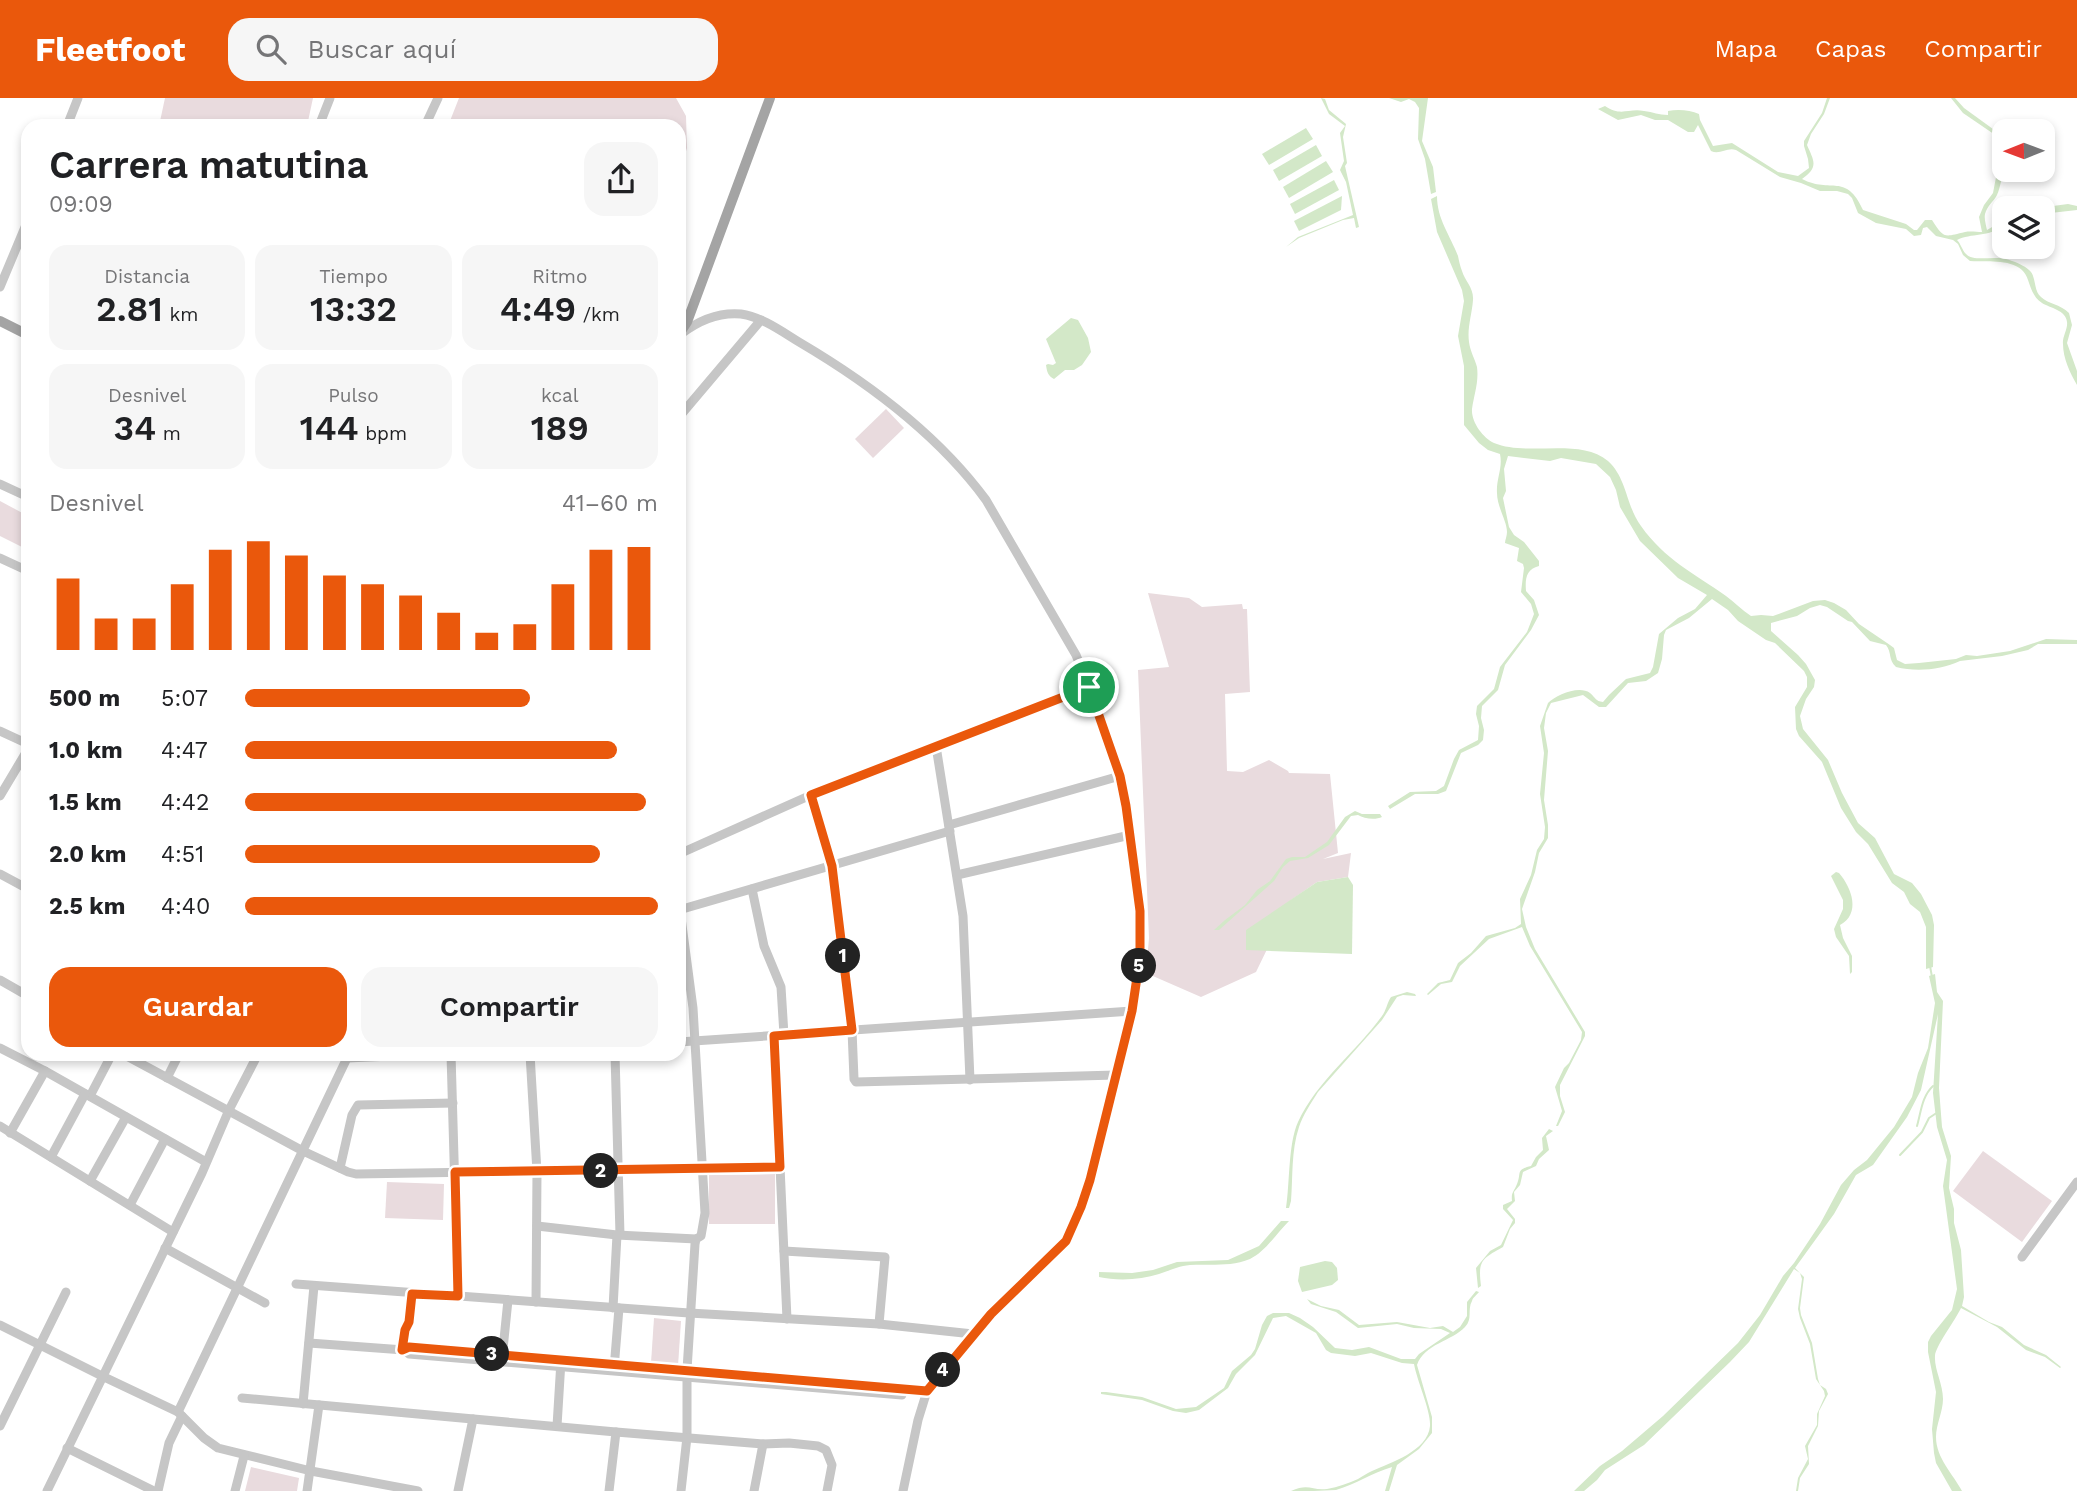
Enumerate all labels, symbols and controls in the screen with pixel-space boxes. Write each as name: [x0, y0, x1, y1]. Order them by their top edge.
search box: [228, 18, 718, 81]
text: Fleetfoot: [35, 30, 186, 69]
icon: search: [252, 30, 290, 68]
text: Buscar aquí: [308, 34, 456, 64]
text: Mapa: [1714, 35, 1777, 63]
text: Capas: [1815, 35, 1886, 63]
text: Compartir: [1924, 35, 2042, 63]
north arrow: [1992, 119, 2054, 182]
map controls: [1992, 119, 2055, 259]
button: share: [584, 142, 658, 216]
text: Carrera matutina: [49, 143, 368, 187]
text: 09:09: [49, 191, 113, 218]
button: layers: [1992, 196, 2055, 259]
text: Distancia: [104, 265, 190, 288]
text: Tiempo: [319, 265, 388, 288]
text: Ritmo: [532, 265, 587, 288]
text: 2.81: [96, 288, 163, 330]
text: 13:32: [310, 288, 397, 330]
text: 4:49: [500, 288, 576, 330]
text: km: [163, 303, 198, 326]
text: /km: [576, 303, 620, 326]
text: Desnivel: [108, 384, 186, 407]
text: Pulso: [328, 384, 379, 407]
text: kcal: [541, 384, 579, 407]
text: 34: [113, 407, 156, 449]
text: 144: [300, 407, 359, 449]
text: 189: [531, 407, 589, 449]
text: m: [156, 422, 181, 445]
text: bpm: [359, 422, 407, 445]
text: Desnivel: [49, 490, 144, 517]
text: 41–60 m: [562, 490, 658, 517]
pin: [1059, 657, 1119, 717]
icon: arrive: [1070, 668, 1108, 706]
text: 500 m: [49, 685, 120, 712]
text: 5:07: [161, 685, 208, 712]
text: 1.0 km: [49, 737, 123, 764]
text: 4:47: [161, 737, 208, 764]
text: 1.5 km: [49, 789, 122, 816]
text: 4:42: [161, 789, 209, 816]
text: 2.0 km: [49, 841, 127, 868]
text: 4:51: [161, 841, 204, 868]
text: 2.5 km: [49, 893, 125, 920]
text: 4:40: [161, 893, 210, 920]
pin: 1: [826, 938, 860, 974]
text: 1: [838, 944, 847, 967]
pin: 5: [1122, 948, 1156, 984]
text: 5: [1133, 954, 1144, 977]
button: Guardar: [49, 967, 347, 1047]
button: Compartir: [361, 967, 658, 1047]
pin: 2: [584, 1154, 618, 1188]
text: 2: [595, 1159, 606, 1182]
pin: 3: [475, 1336, 510, 1372]
text: 3: [486, 1342, 497, 1365]
pin: 4: [926, 1352, 960, 1388]
text: 4: [936, 1358, 949, 1381]

